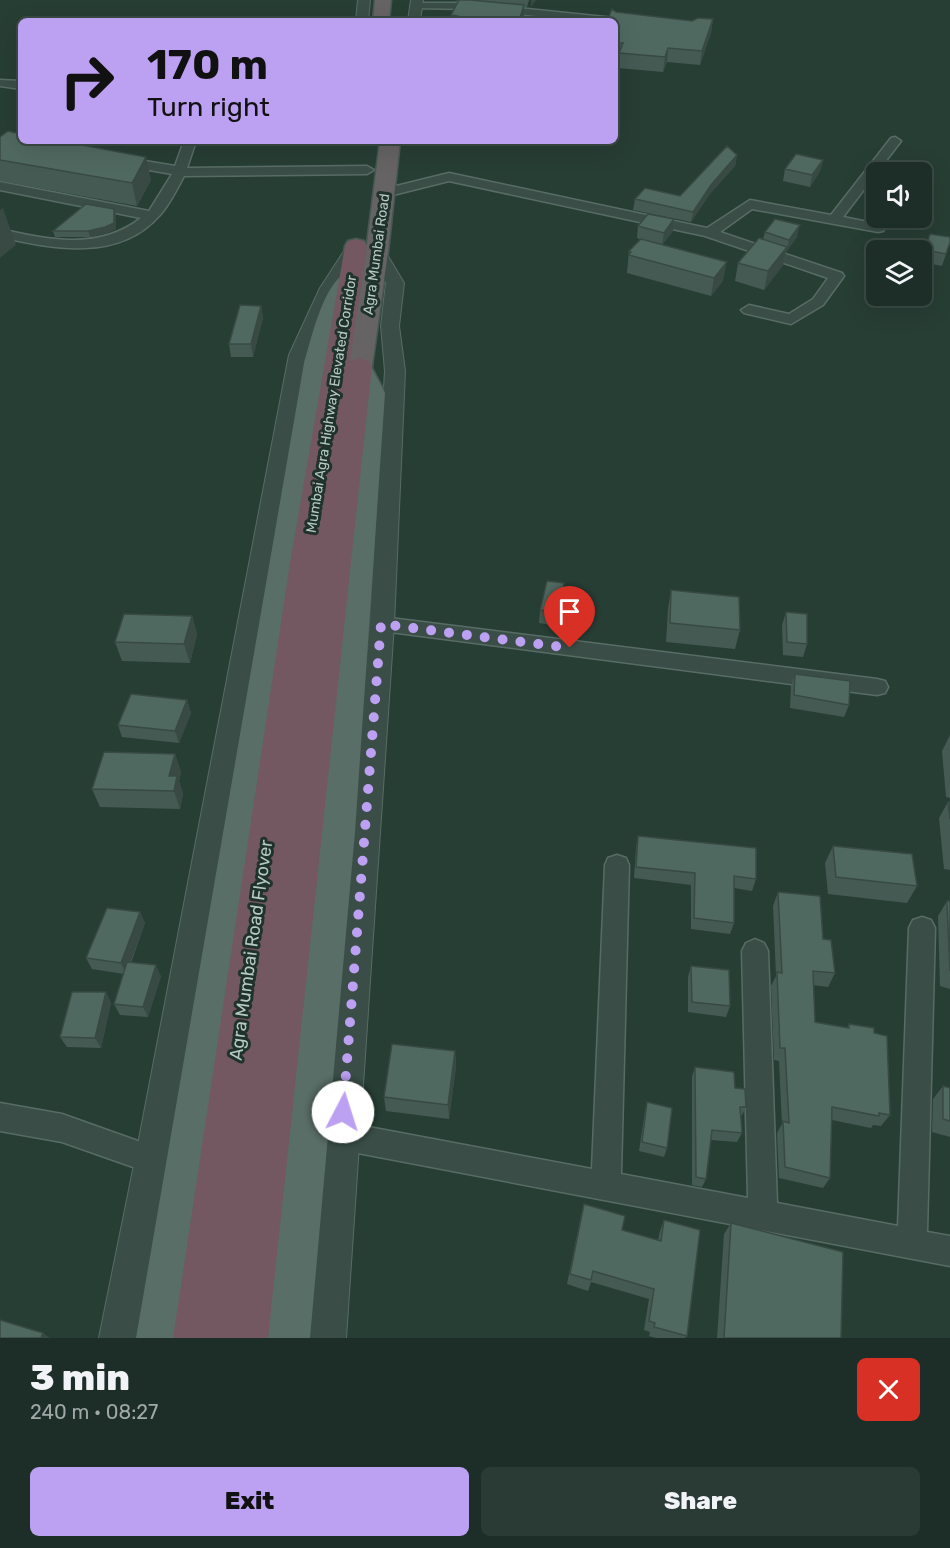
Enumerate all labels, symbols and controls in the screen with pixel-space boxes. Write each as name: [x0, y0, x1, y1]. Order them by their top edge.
text: 170 m: [147, 40, 268, 90]
icon: right: [48, 42, 126, 120]
text: Turn right: [147, 91, 270, 123]
map controls: [866, 162, 932, 306]
button: sound: [866, 162, 932, 228]
street label: Agra Mumbai Road: [360, 192, 393, 316]
button: layers: [866, 240, 932, 306]
street label: Mumbai Agra Highway Elevated Corridor: [303, 273, 360, 534]
pin: [544, 586, 595, 648]
icon: arrive: [553, 595, 586, 628]
street label: Agra Mumbai Road Flyover: [225, 838, 277, 1062]
position arrow: [311, 1080, 375, 1144]
text: 3 min: [30, 1356, 130, 1399]
button: close: [857, 1358, 920, 1421]
text: 240 m · 08:27: [30, 1400, 158, 1424]
button: Exit: [30, 1467, 469, 1536]
button: Share: [481, 1467, 920, 1536]

